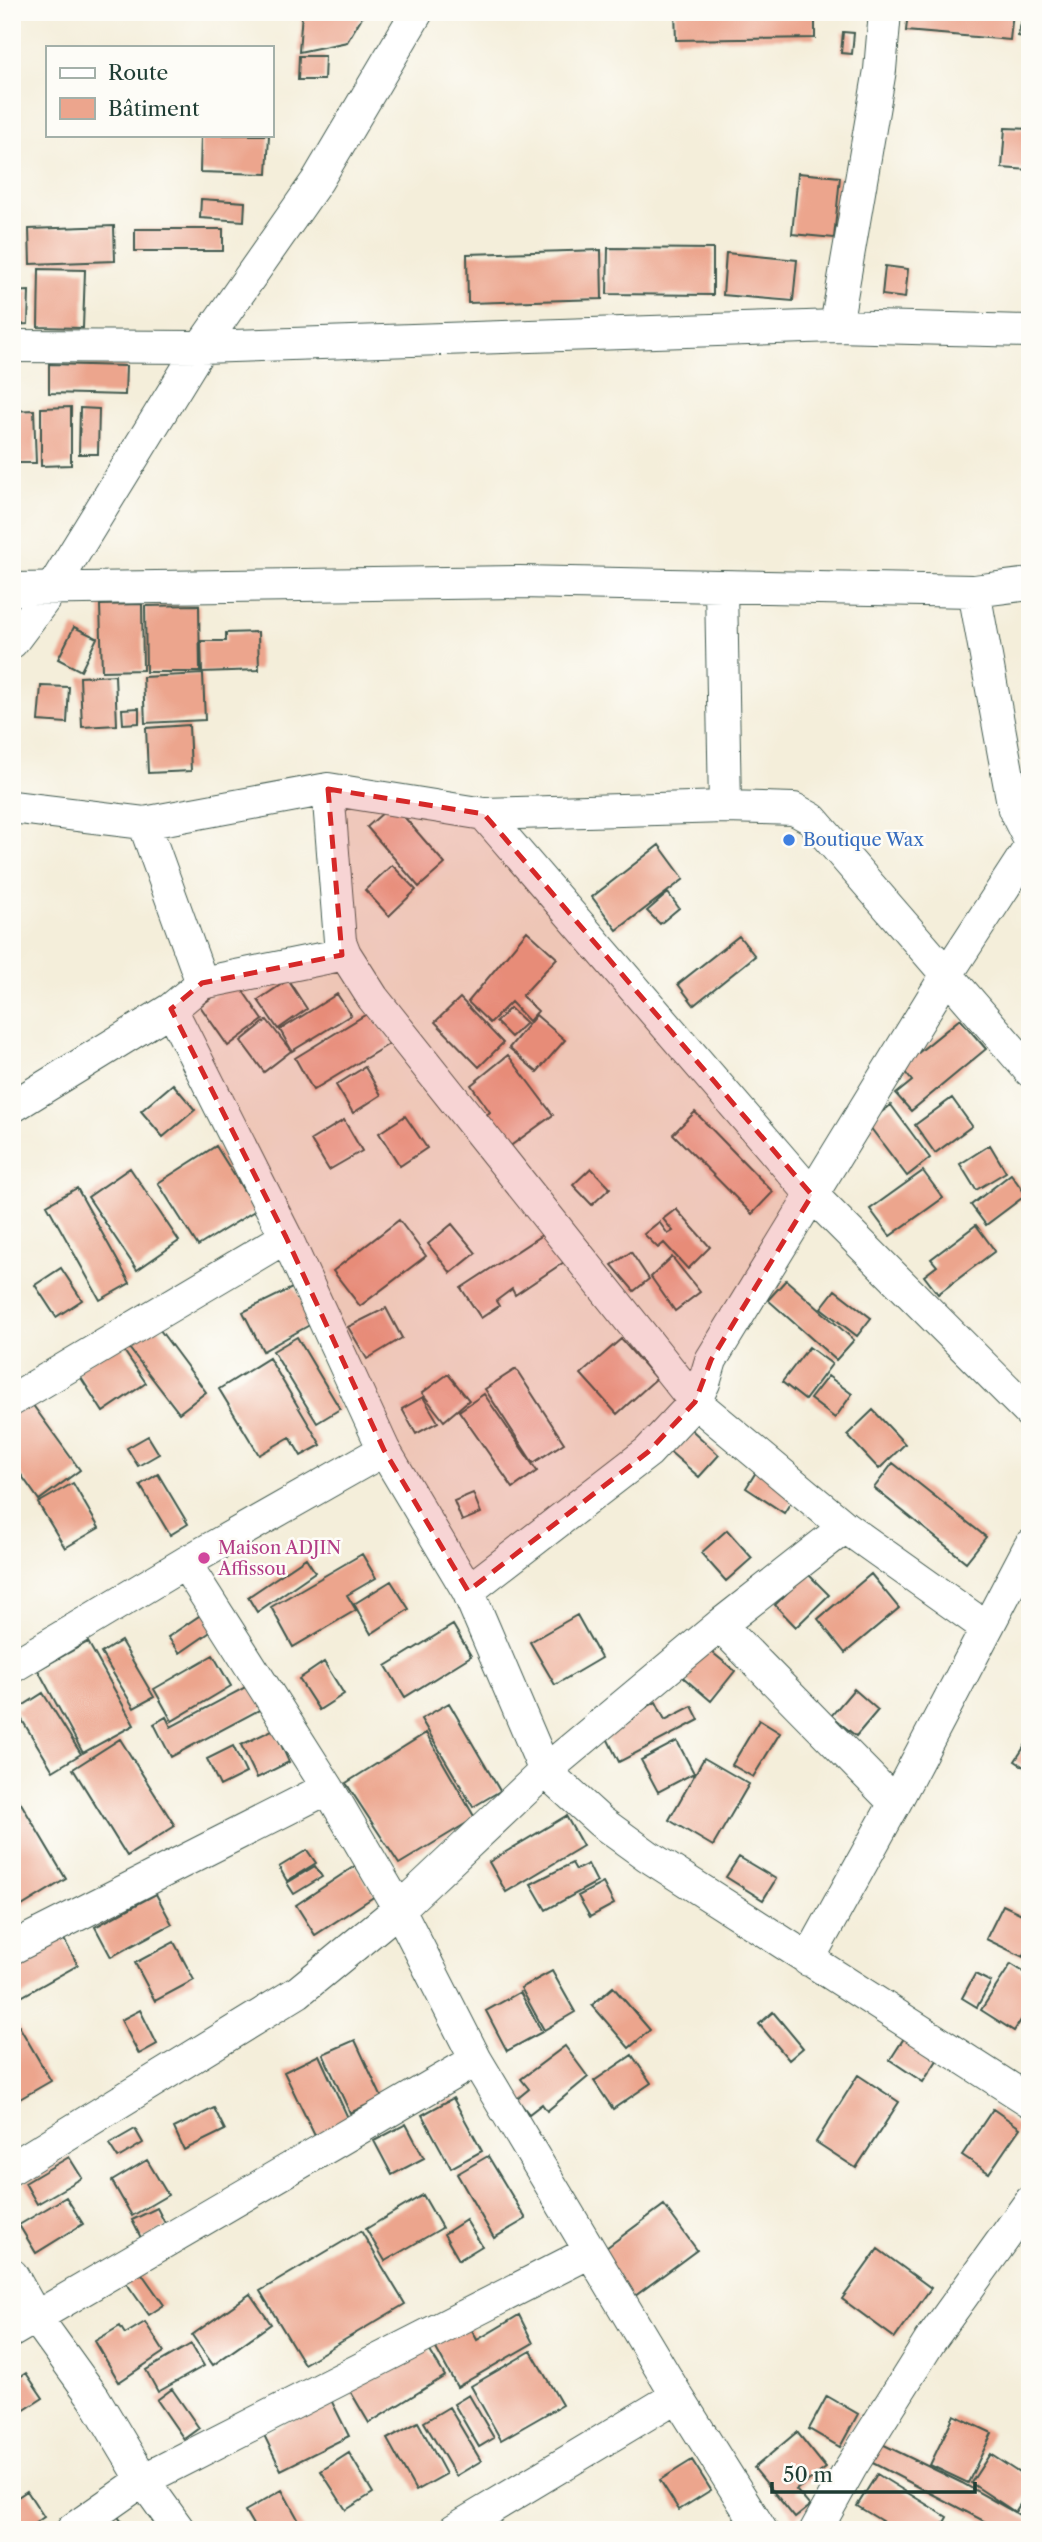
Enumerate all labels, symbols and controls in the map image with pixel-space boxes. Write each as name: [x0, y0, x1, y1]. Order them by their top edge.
legend: [46, 46, 273, 136]
text: Route: [108, 60, 168, 85]
text: Bâtiment: [108, 96, 200, 121]
place label: Boutique Wax: [803, 829, 924, 851]
marker: Boutique Wax: [781, 832, 797, 848]
place label: Maison ADJIN Affissou: [217, 1537, 341, 1580]
marker: Maison ADJIN Affissou: [196, 1550, 212, 1566]
scale bar: [772, 2451, 976, 2495]
text: 50 m: [783, 2462, 833, 2487]

